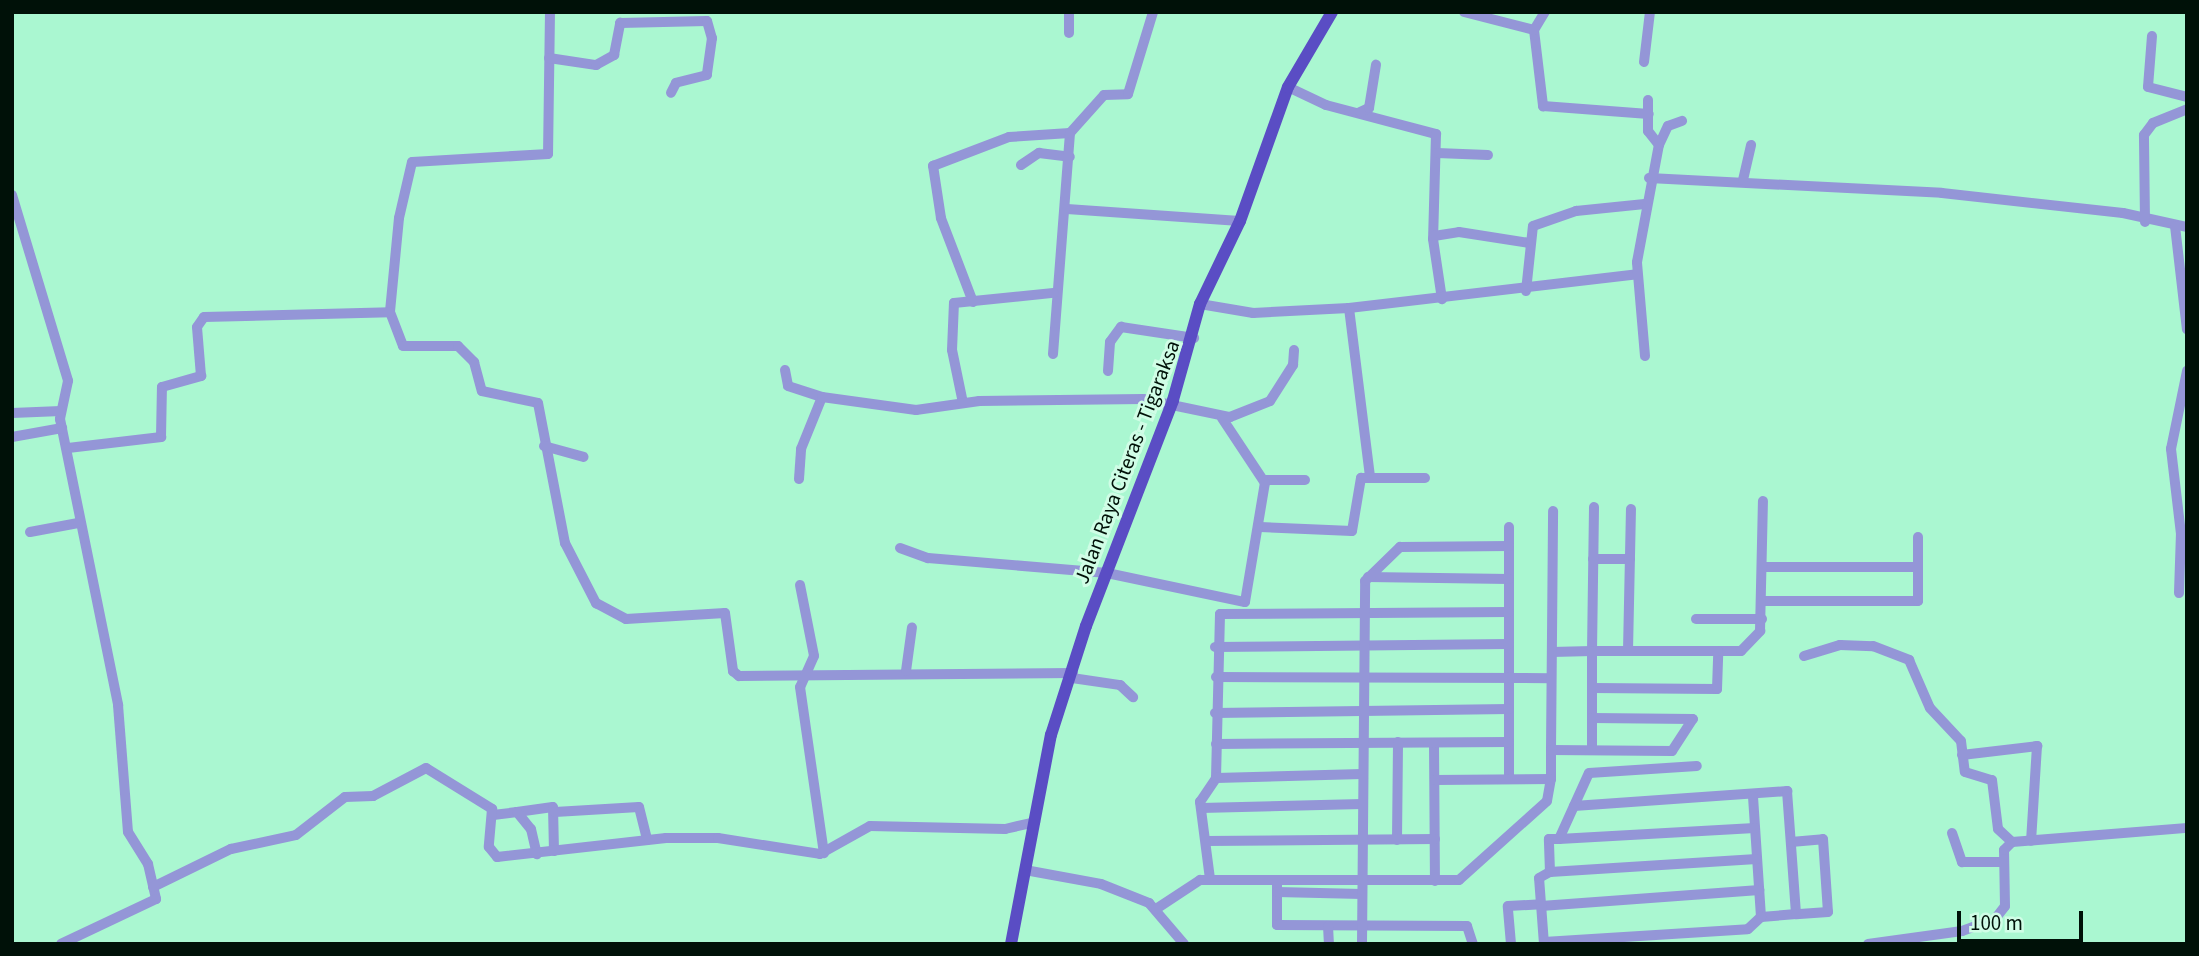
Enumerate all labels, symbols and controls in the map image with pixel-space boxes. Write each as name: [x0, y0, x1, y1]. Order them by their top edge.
street label: Jalan Raya Citeras - Tigaraksa: [1069, 337, 1185, 587]
scale bar: [1961, 897, 2087, 941]
text: 100 m: [1970, 908, 2023, 938]

